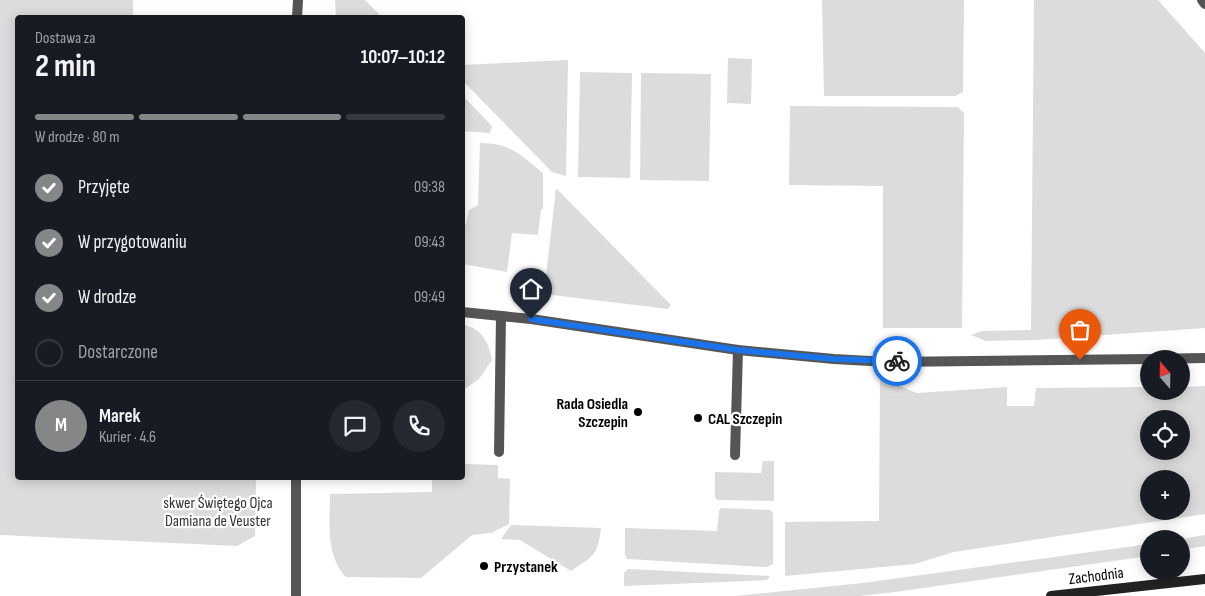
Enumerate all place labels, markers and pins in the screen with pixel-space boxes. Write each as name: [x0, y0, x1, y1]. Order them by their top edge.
pin: [510, 268, 552, 319]
pin: [1059, 309, 1101, 360]
place label: Rada Osiedla Szczepin: [556, 395, 628, 432]
marker: Rada Osiedla Szczepin: [632, 406, 644, 418]
place label: CAL Szczepin: [708, 410, 782, 429]
marker: CAL Szczepin: [692, 412, 704, 424]
place label: Przystanek: [494, 558, 558, 577]
marker: Przystanek: [478, 560, 490, 572]

